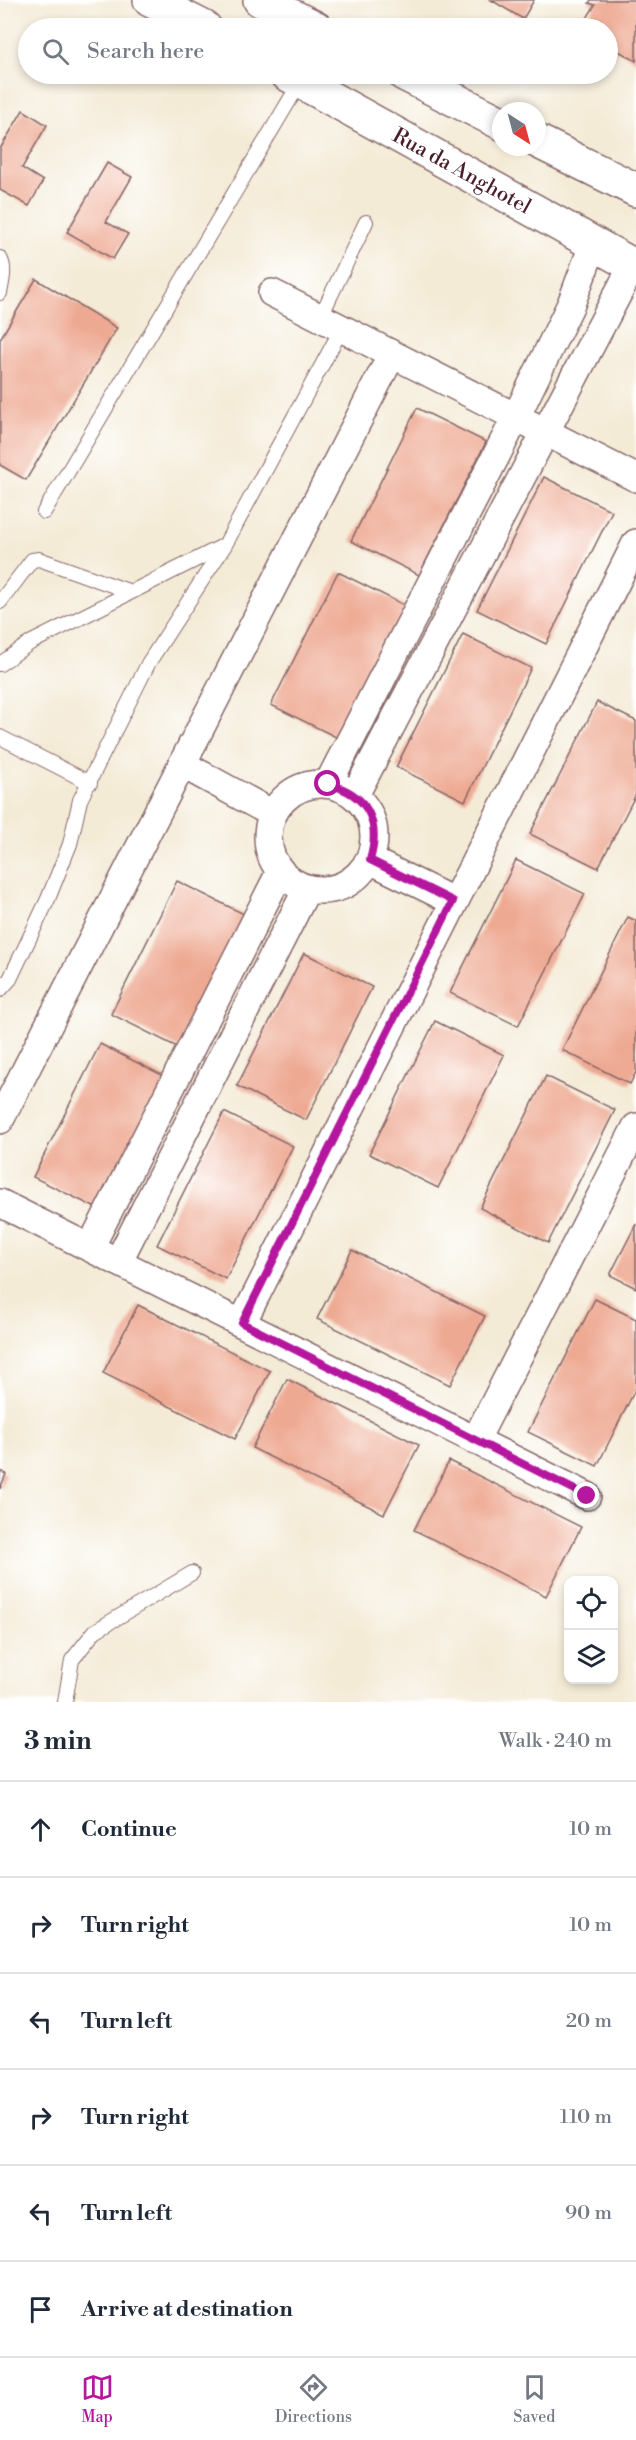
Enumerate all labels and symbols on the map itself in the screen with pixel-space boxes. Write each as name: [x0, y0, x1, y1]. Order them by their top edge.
north arrow: [492, 102, 546, 156]
street label: Rua da Anghotel: [388, 123, 535, 220]
route start: [314, 770, 340, 796]
route end: [573, 1482, 599, 1508]

